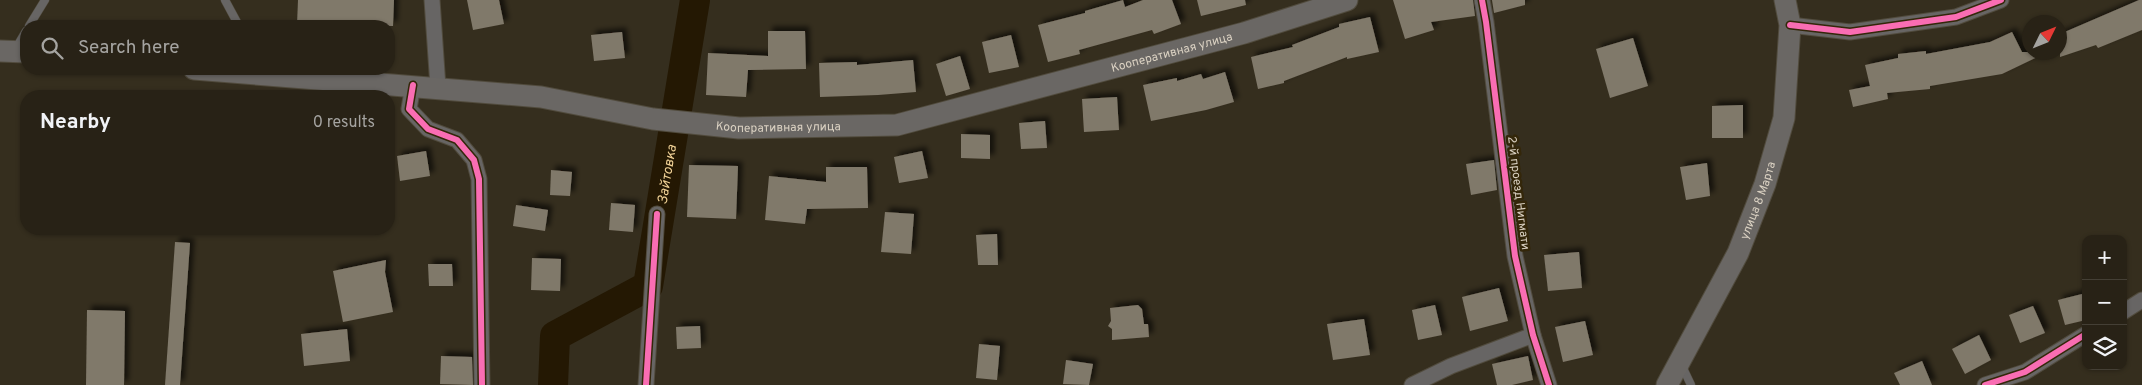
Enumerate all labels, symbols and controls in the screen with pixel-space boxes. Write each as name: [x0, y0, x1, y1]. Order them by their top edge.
north arrow: [2022, 15, 2067, 60]
search box: [20, 20, 395, 75]
street label: Кооперативная улица: [1110, 29, 1234, 77]
icon: search: [38, 34, 66, 62]
text: Search here: [78, 36, 180, 60]
text: Nearby: [40, 109, 111, 136]
text: 0 results: [313, 113, 375, 133]
street label: Кооперативная улица: [715, 119, 841, 137]
street label: 2-й проезд Нигмати: [1503, 135, 1533, 251]
water label: Зайтовка: [655, 143, 681, 205]
street label: улица 8 Марта: [1737, 160, 1780, 242]
map controls: [2082, 235, 2127, 370]
button: +: [2082, 235, 2127, 280]
button: −: [2082, 280, 2127, 325]
button: layers: [2082, 325, 2127, 370]

